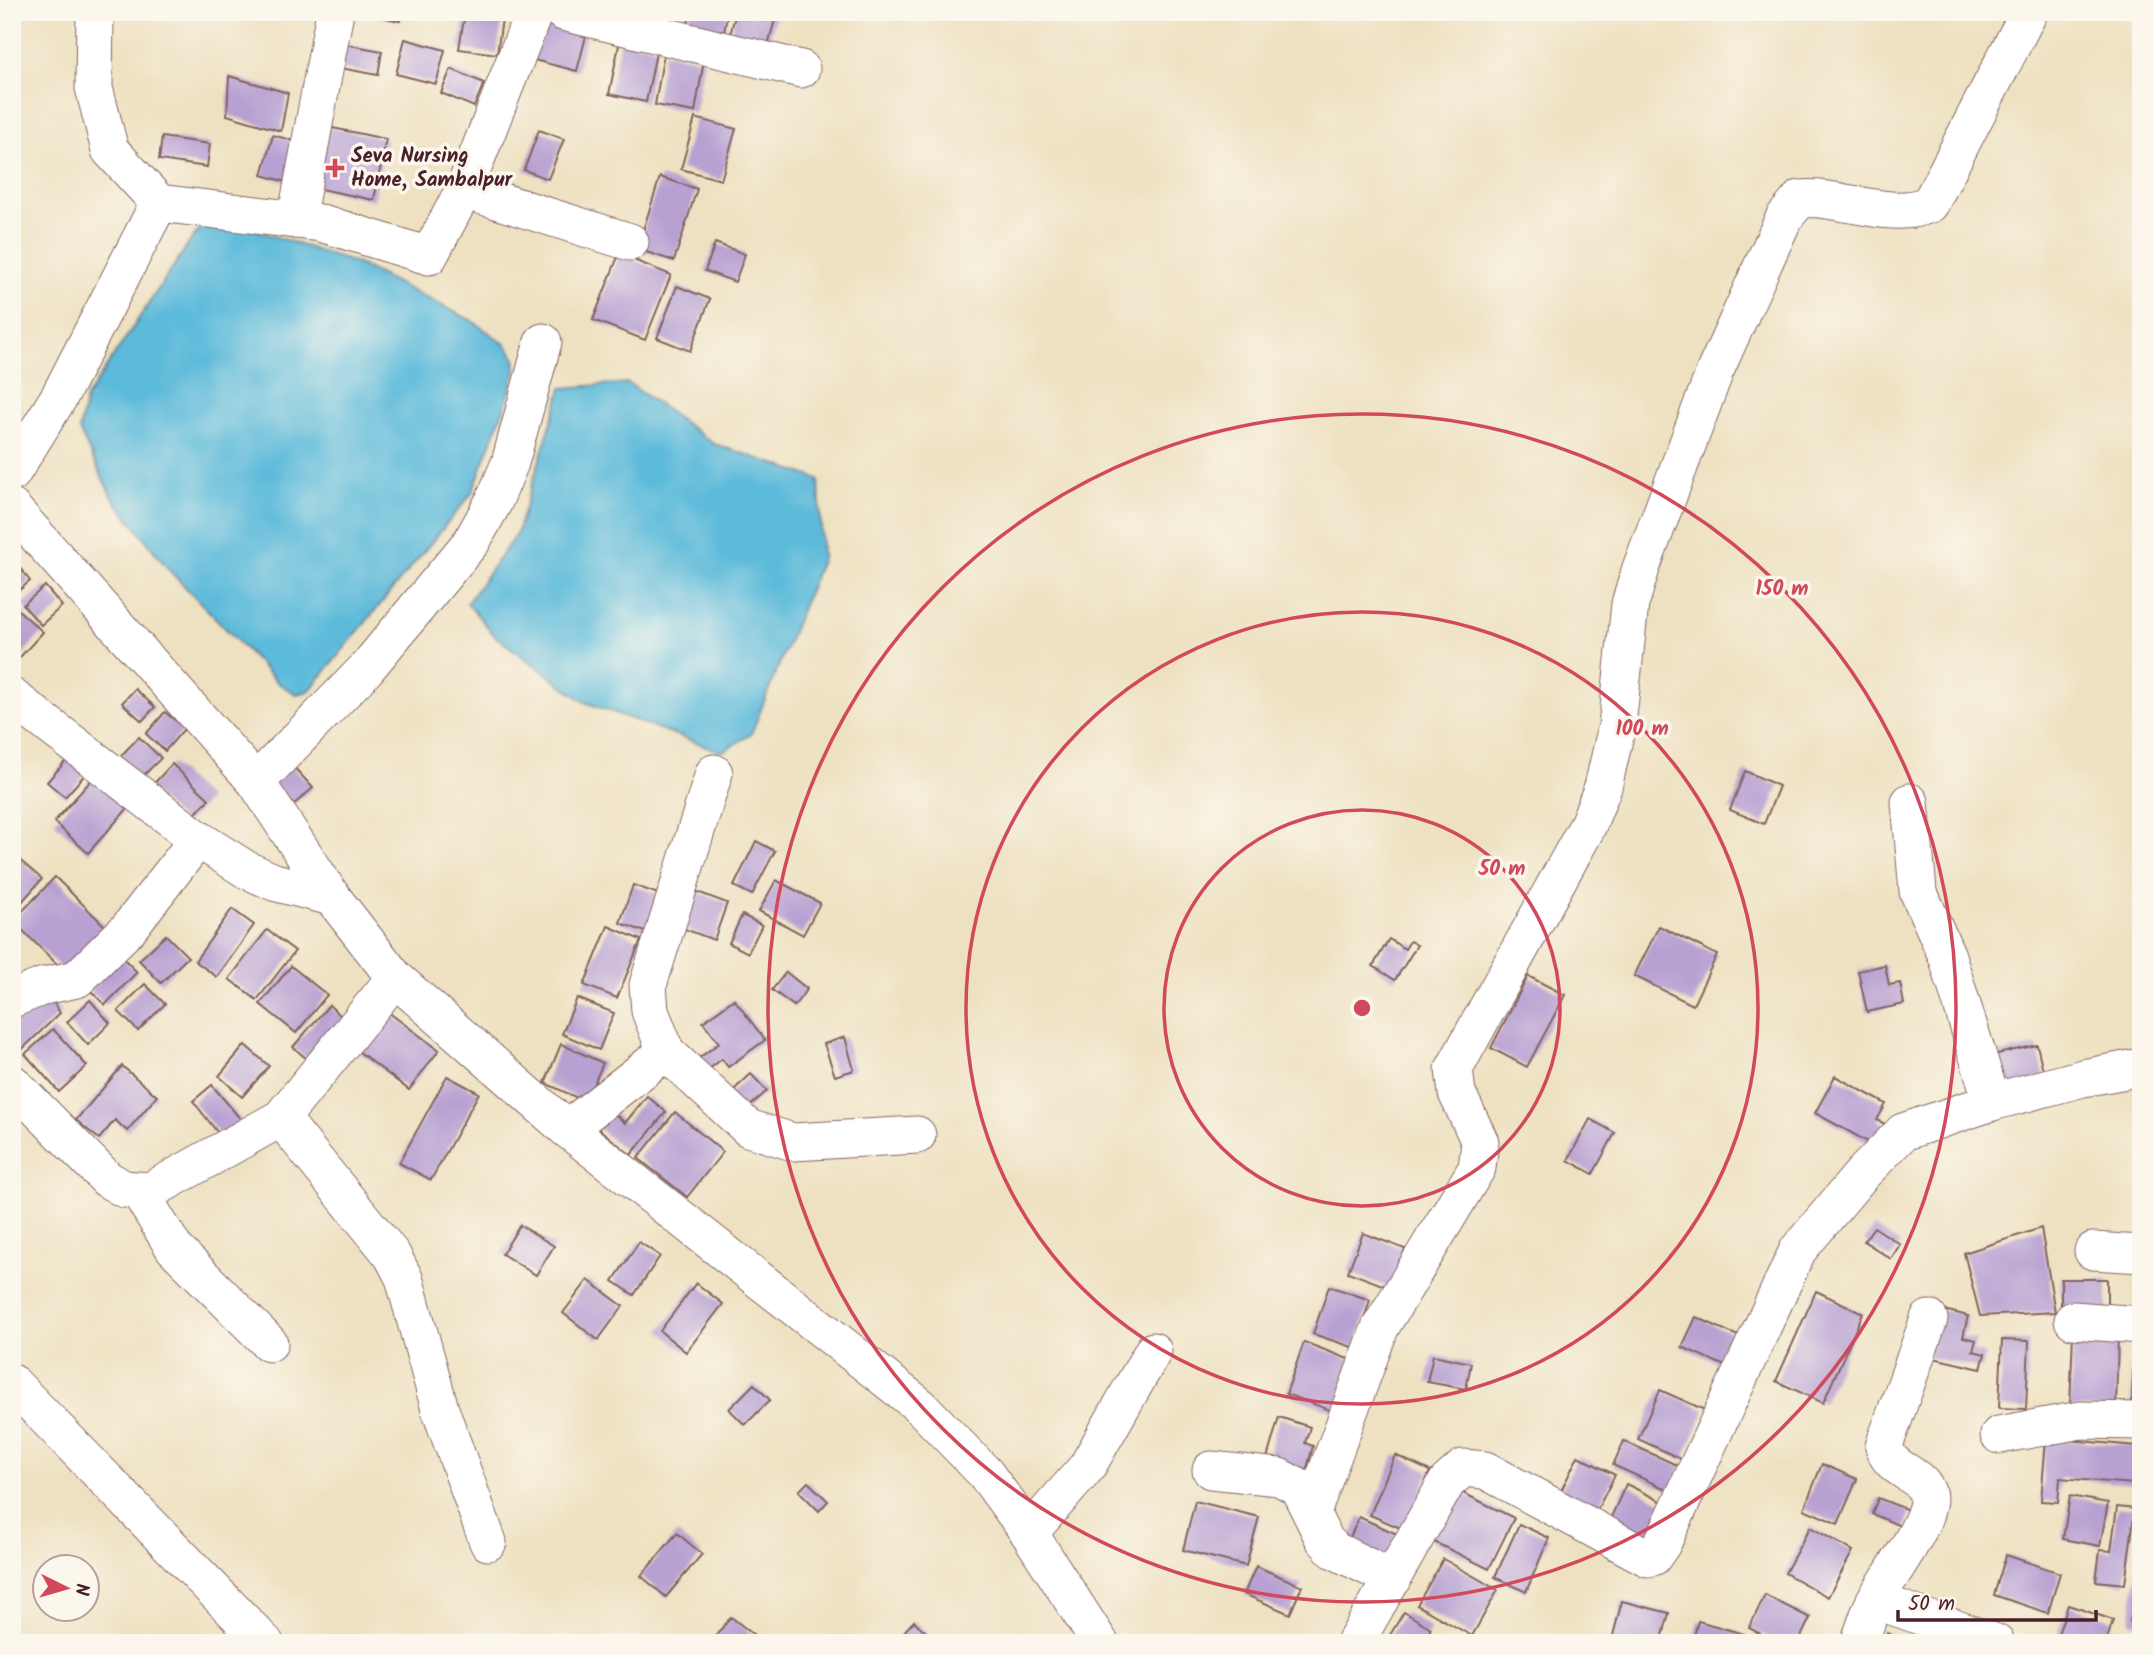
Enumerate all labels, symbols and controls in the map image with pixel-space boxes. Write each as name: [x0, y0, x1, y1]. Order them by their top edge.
place label: Seva Nursing Home, Sambalpur: [351, 140, 513, 197]
marker: Seva Nursing Home, Sambalpur: [325, 158, 345, 178]
text: 150 m: [1755, 573, 1809, 606]
text: 100 m: [1615, 713, 1669, 746]
text: 50 m: [1478, 853, 1525, 886]
centre of rings: [1350, 996, 1374, 1020]
north arrow: [32, 1554, 102, 1624]
scale bar: [1898, 1578, 2095, 1622]
text: N: [65, 1582, 96, 1597]
text: 50 m: [1908, 1588, 1955, 1621]

